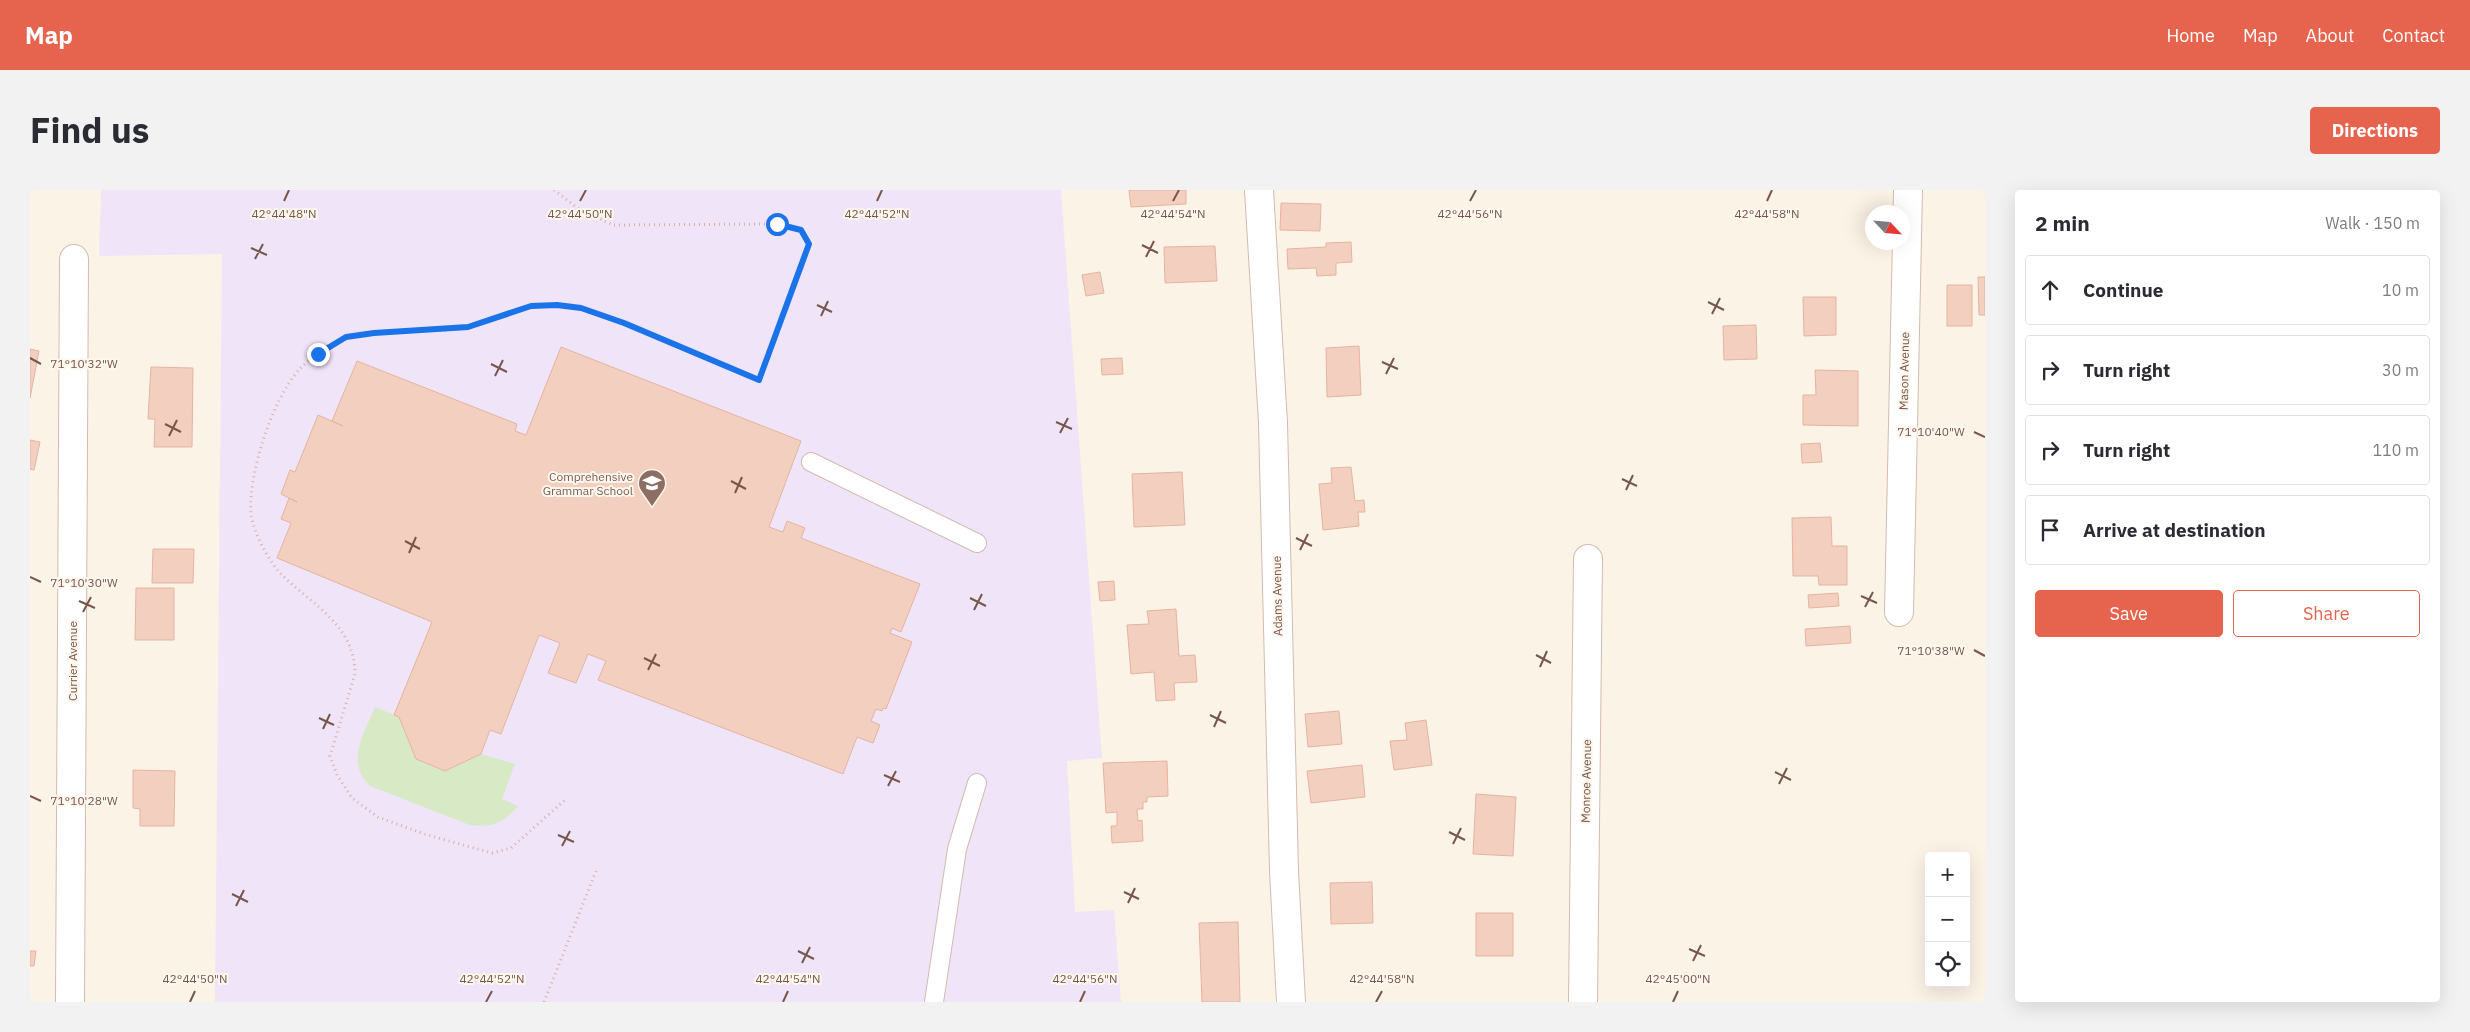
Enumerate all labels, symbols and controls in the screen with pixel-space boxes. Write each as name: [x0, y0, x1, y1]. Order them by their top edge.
text: Map: [25, 19, 73, 51]
text: Home: [2167, 24, 2215, 47]
text: Map: [2243, 24, 2278, 47]
text: About: [2306, 24, 2354, 47]
text: Contact: [2382, 24, 2445, 47]
text: Find us: [30, 107, 149, 153]
button: Directions: [2310, 107, 2440, 154]
north arrow: [1865, 205, 1910, 250]
text: 42°44'48"N: [251, 206, 317, 221]
text: 42°44'50"N: [547, 206, 613, 221]
text: 42°44'52"N: [844, 206, 910, 221]
text: 42°44'54"N: [1140, 206, 1206, 221]
text: 42°44'56"N: [1437, 206, 1503, 221]
text: 42°44'58"N: [1734, 206, 1800, 221]
text: 2 min: [2035, 209, 2090, 237]
route start: [766, 213, 789, 236]
text: Walk · 150 m: [2325, 213, 2420, 233]
icon: ahead: [2036, 276, 2064, 304]
text: Continue: [2083, 278, 2163, 302]
text: 10 m: [2382, 280, 2419, 300]
street label: Mason Avenue: [1896, 331, 1912, 410]
route end: [307, 343, 330, 366]
text: 71°10'32"W: [50, 356, 118, 371]
icon: right: [2036, 356, 2064, 384]
text: Turn right: [2083, 358, 2170, 382]
text: 30 m: [2382, 360, 2419, 380]
text: 71°10'40"W: [1897, 424, 1965, 439]
icon: right: [2036, 436, 2064, 464]
text: Turn right: [2083, 438, 2170, 462]
text: 110 m: [2372, 440, 2419, 460]
school or university icon: Comprehensive Grammar School: [637, 468, 667, 507]
place label: Comprehensive Grammar School: [543, 469, 633, 498]
icon: arrive: [2036, 516, 2064, 544]
text: Arrive at destination: [2083, 518, 2266, 542]
street label: Adams Avenue: [1269, 555, 1285, 636]
text: 71°10'30"W: [50, 575, 118, 590]
button: Save: [2035, 590, 2223, 637]
button: Share: [2233, 590, 2420, 637]
street label: Currier Avenue: [65, 621, 80, 701]
text: 71°10'38"W: [1897, 643, 1965, 658]
street label: Monroe Avenue: [1578, 739, 1594, 823]
text: 71°10'28"W: [50, 793, 118, 808]
map controls: [1925, 852, 1970, 987]
button: +: [1925, 852, 1970, 897]
button: −: [1925, 897, 1970, 942]
button: locate: [1925, 942, 1970, 987]
text: 42°44'50"N: [162, 971, 228, 986]
text: 42°44'52"N: [459, 971, 525, 986]
text: 42°44'54"N: [755, 971, 821, 986]
text: 42°44'56"N: [1052, 971, 1118, 986]
text: 42°44'58"N: [1349, 971, 1415, 986]
text: 42°45'00"N: [1645, 971, 1711, 986]

